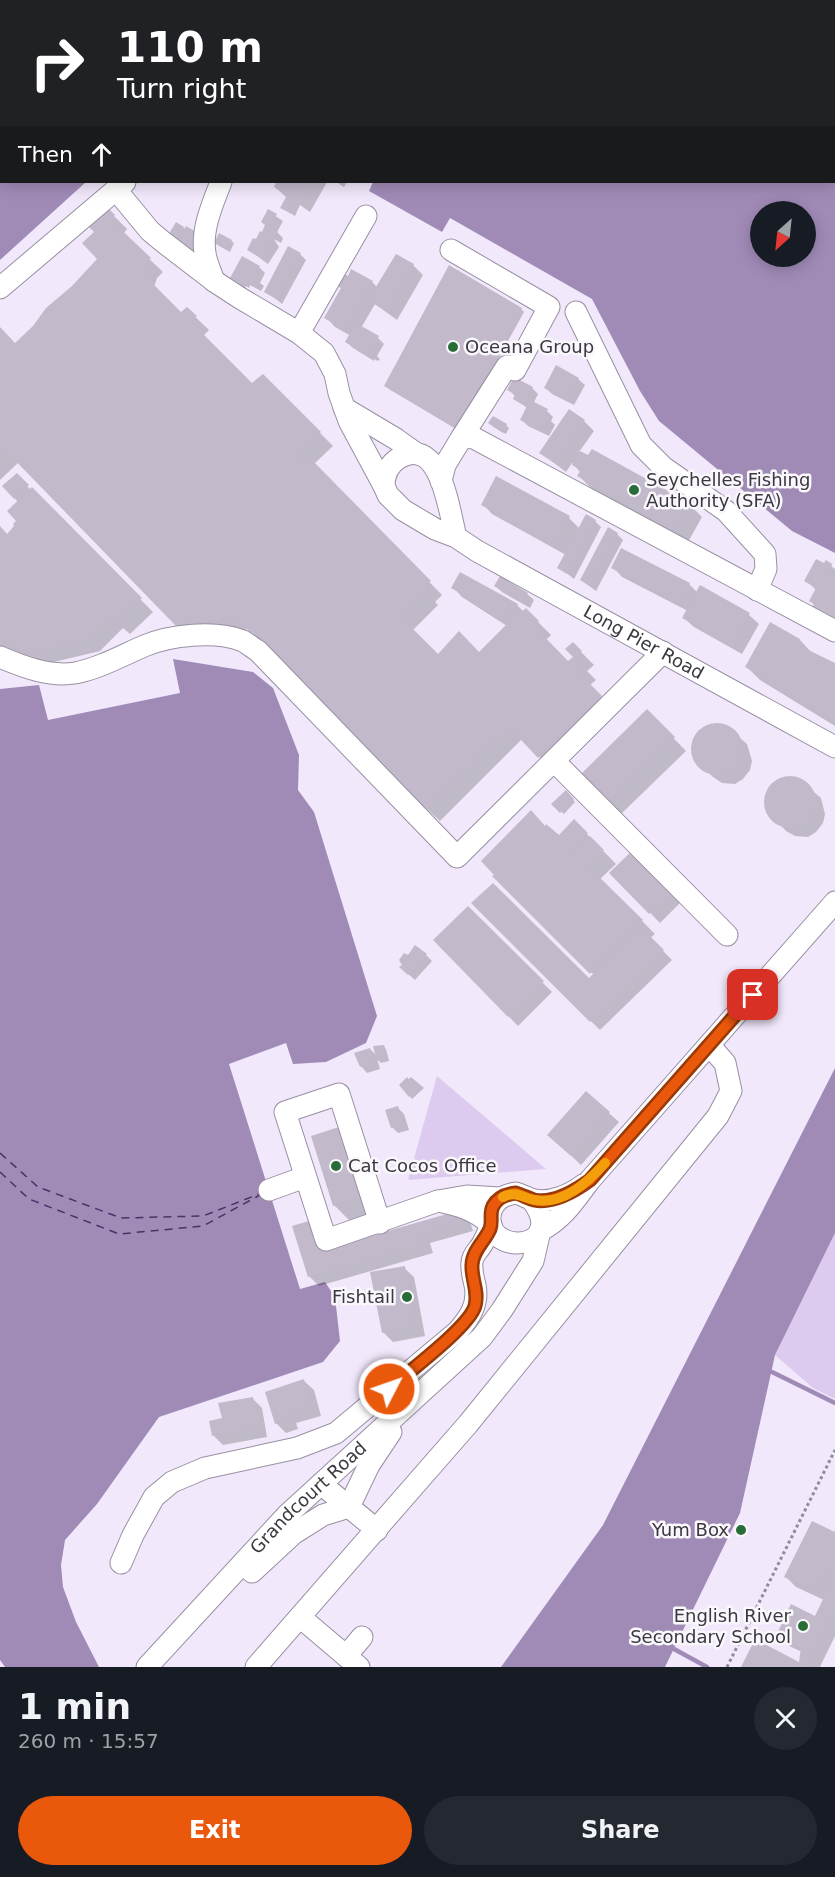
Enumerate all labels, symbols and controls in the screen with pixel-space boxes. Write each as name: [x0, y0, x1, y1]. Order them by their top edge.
text: 110 m: [117, 23, 263, 72]
icon: right: [18, 24, 96, 102]
text: Turn right: [117, 73, 246, 104]
icon: ahead: [85, 138, 118, 171]
text: Then: [18, 142, 73, 167]
north arrow: [750, 201, 816, 267]
map controls: [750, 201, 816, 267]
place label: Oceana Group: [465, 336, 594, 357]
marker: Oceana Group: [446, 340, 460, 354]
place label: Seychelles Fishing Authority (SFA): [646, 469, 810, 511]
marker: Seychelles Fishing Authority (SFA): [627, 483, 641, 497]
street label: Long Pier Road: [580, 600, 708, 683]
pin: [727, 969, 778, 1020]
icon: arrive: [736, 978, 769, 1011]
place label: Cat Cocos Office: [348, 1155, 497, 1176]
marker: Cat Cocos Office: [329, 1159, 343, 1173]
place label: Fishtail: [332, 1286, 395, 1307]
marker: Fishtail: [400, 1290, 414, 1304]
position arrow: [357, 1357, 421, 1421]
street label: Grandcourt Road: [246, 1437, 370, 1558]
place label: Yum Box: [651, 1519, 729, 1540]
marker: Yum Box: [734, 1523, 748, 1537]
place label: English River Secondary School: [630, 1605, 792, 1647]
marker: English River Secondary School: [796, 1619, 810, 1633]
text: 1 min: [18, 1686, 131, 1727]
button: close: [754, 1687, 817, 1750]
text: 260 m · 15:57: [18, 1729, 159, 1753]
button: Exit: [18, 1796, 412, 1865]
button: Share: [424, 1796, 817, 1865]

